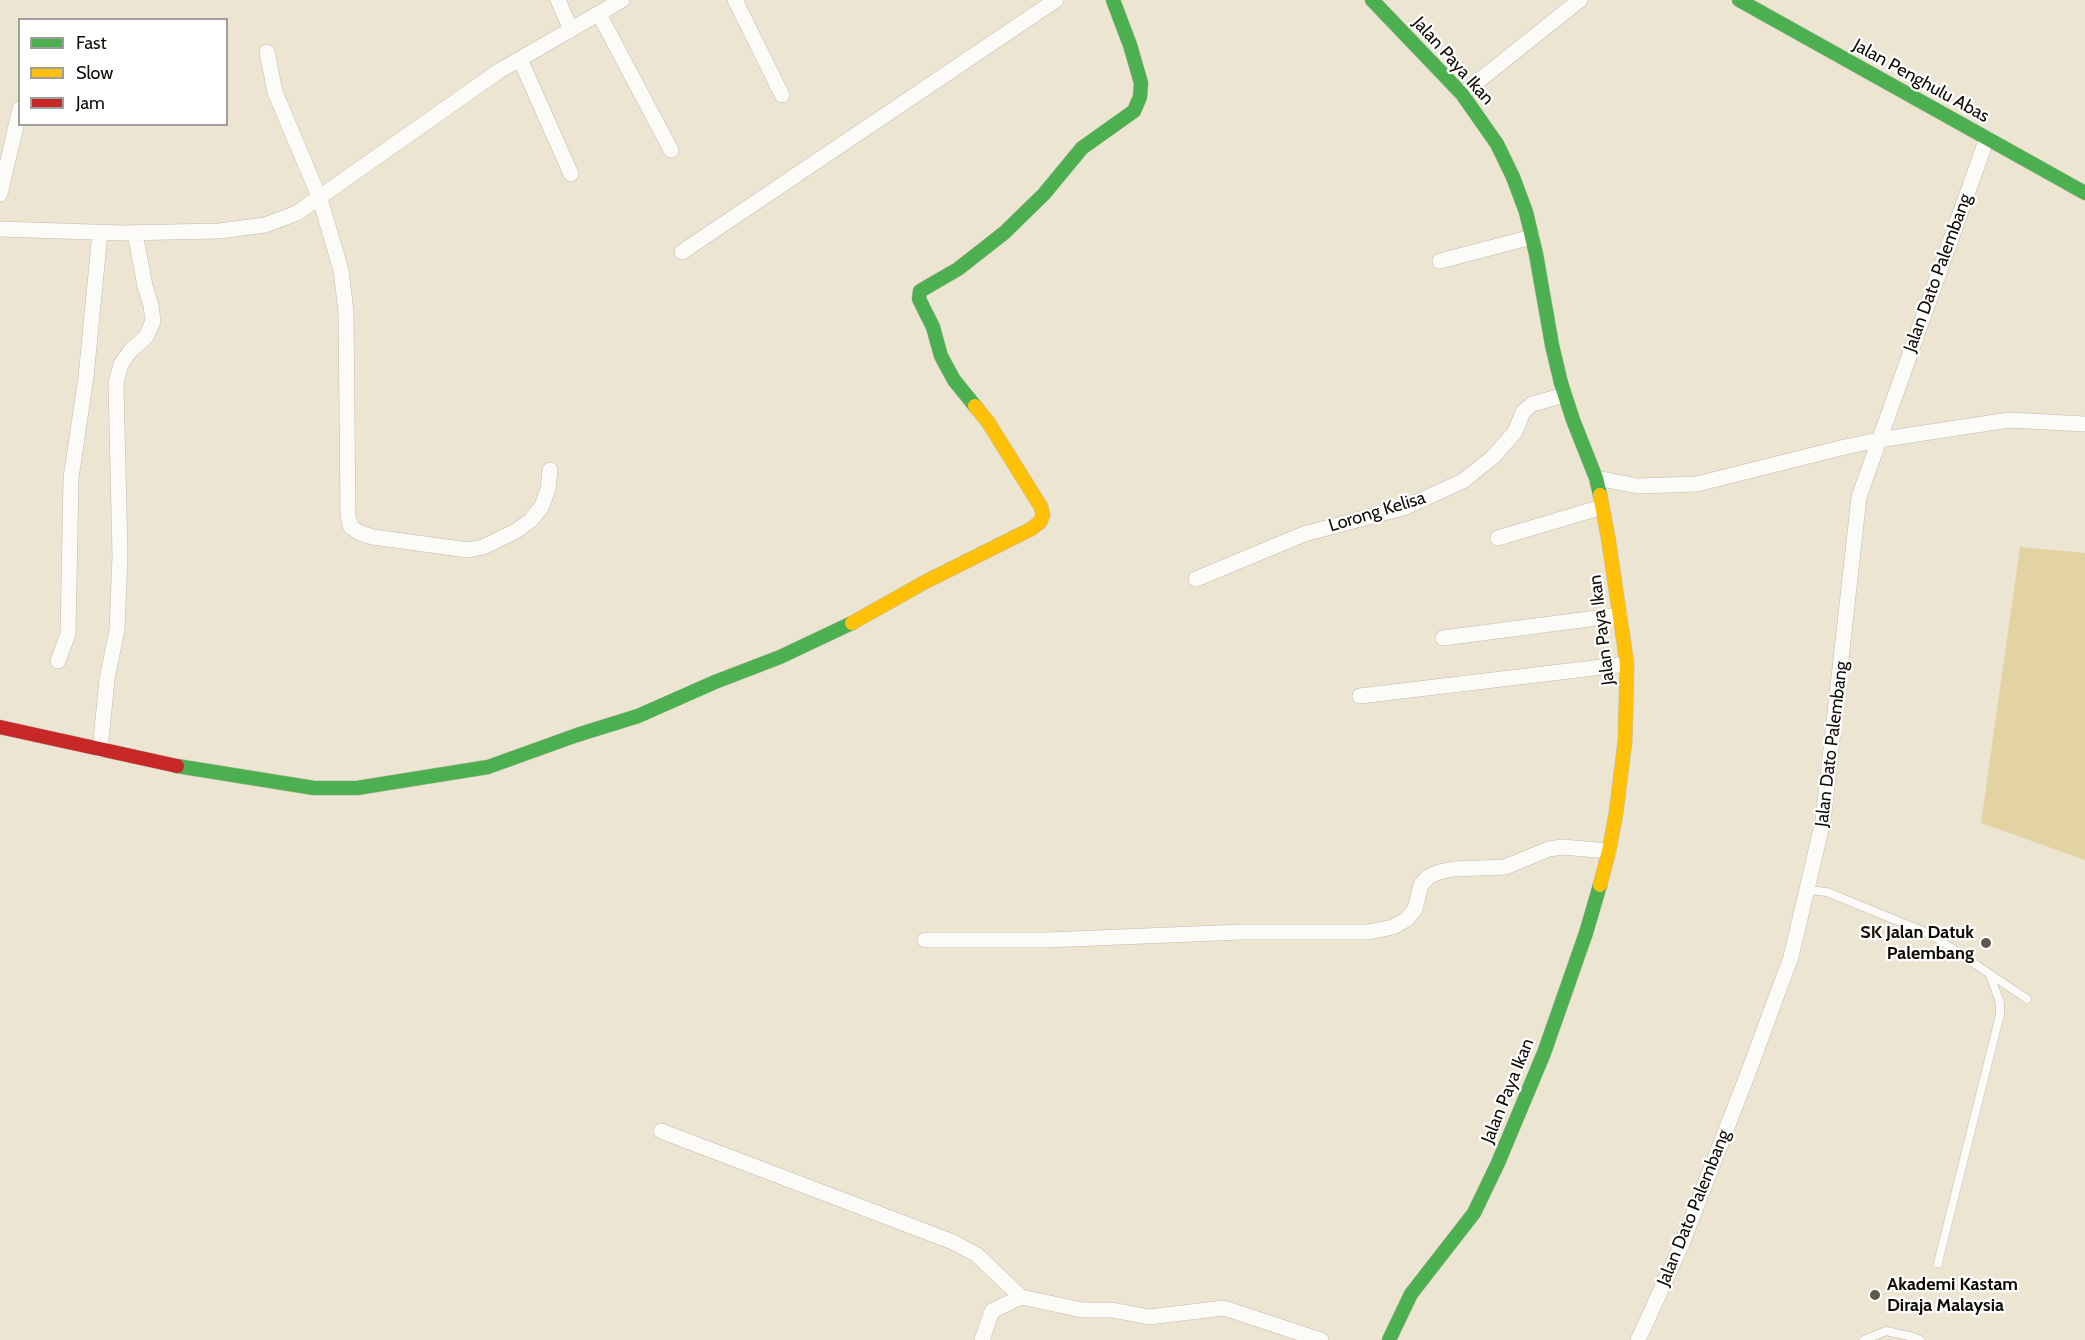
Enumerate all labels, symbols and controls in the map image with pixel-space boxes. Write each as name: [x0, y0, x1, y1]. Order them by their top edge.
street label: Jalan Paya Ikan: [1408, 12, 1498, 110]
legend: [18, 18, 228, 126]
text: Fast: [76, 32, 107, 54]
street label: Jalan Penghulu Abas: [1849, 35, 1993, 127]
text: Slow: [76, 62, 113, 84]
text: Jam: [76, 92, 105, 114]
street label: Jalan Dato Palembang: [1899, 191, 1977, 355]
street label: Lorong Kelisa: [1326, 487, 1428, 537]
street label: Jalan Paya Ikan: [1585, 574, 1619, 686]
street label: Jalan Dato Palembang: [1811, 660, 1853, 828]
place label: SK Jalan Datuk Palembang: [1860, 922, 1974, 964]
marker: SK Jalan Datuk Palembang: [1979, 936, 1993, 950]
street label: Jalan Paya Ikan: [1477, 1035, 1539, 1147]
street label: Jalan Dato Palembang: [1653, 1127, 1735, 1289]
place label: Akademi Kastam Diraja Malaysia: [1887, 1274, 2018, 1316]
marker: Akademi Kastam Diraja Malaysia: [1868, 1288, 1882, 1302]

